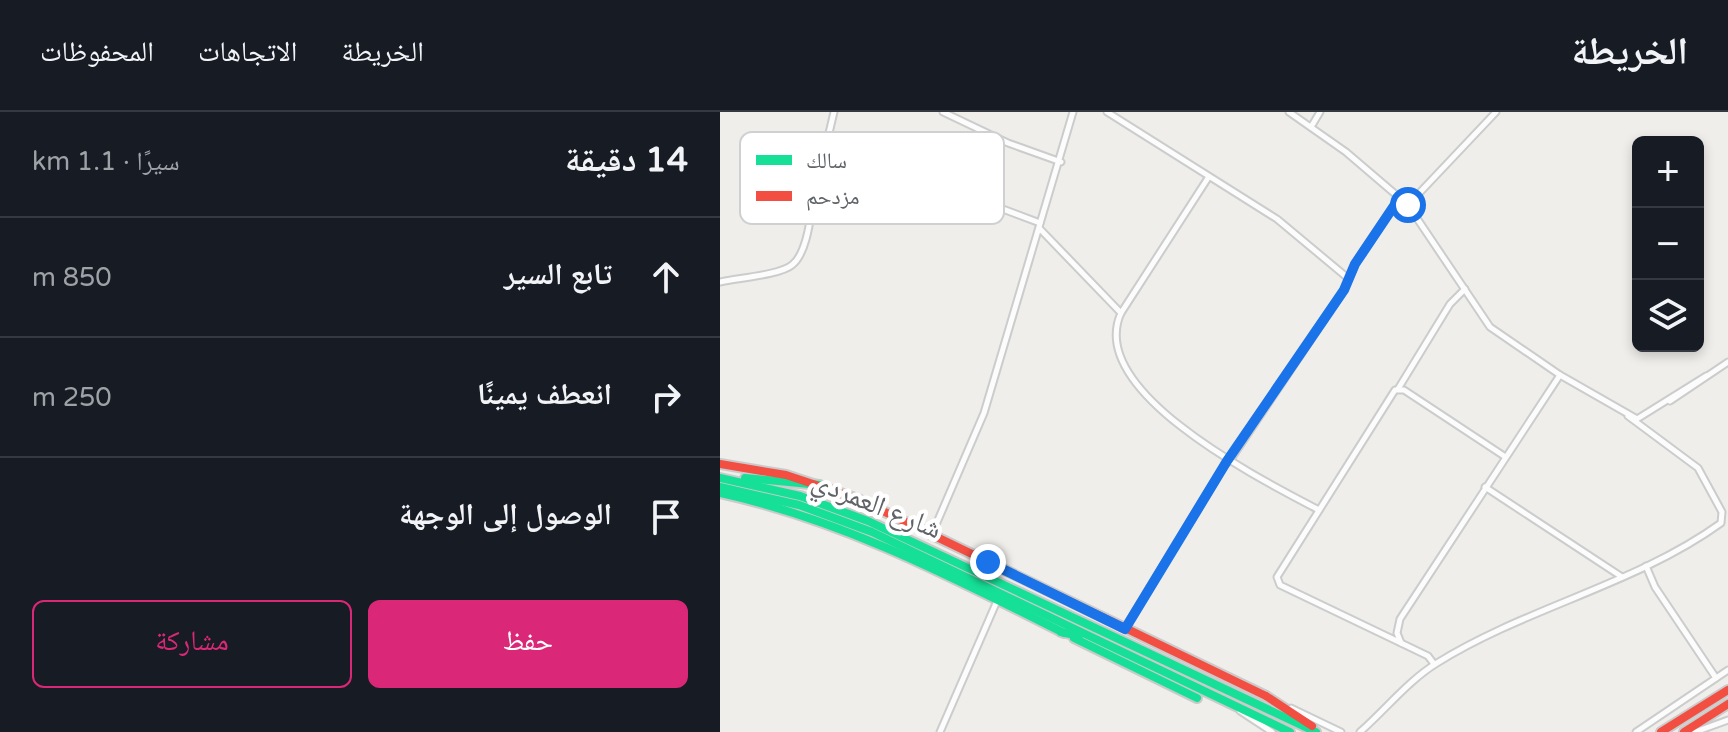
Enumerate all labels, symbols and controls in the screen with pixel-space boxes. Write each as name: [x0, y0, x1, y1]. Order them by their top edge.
text: الخريطة: [1571, 29, 1688, 75]
text: المحفوظات: [40, 35, 154, 69]
text: الاتجاهات: [198, 35, 297, 69]
text: الخريطة: [341, 35, 424, 69]
legend: [740, 132, 1004, 224]
map controls: [1632, 136, 1704, 352]
button: +: [1632, 136, 1704, 208]
text: 14 دقيقة: [565, 140, 688, 181]
text: سيرًا · 1.1 km: [32, 146, 180, 177]
text: سالك: [806, 148, 847, 174]
text: مزدحم: [806, 184, 860, 211]
route start: [1390, 187, 1426, 223]
button: −: [1632, 208, 1704, 280]
icon: ahead: [644, 255, 688, 299]
text: تابع السير: [504, 256, 612, 293]
text: 850 m: [32, 262, 112, 293]
button: layers: [1632, 280, 1704, 352]
icon: right: [644, 375, 688, 419]
text: انعطف يمينًا: [477, 376, 612, 413]
text: 250 m: [32, 382, 112, 413]
street label: شارع العمردي: [805, 464, 947, 551]
icon: arrive: [644, 495, 688, 539]
text: الوصول إلى الوجهة: [399, 496, 612, 533]
route end: [970, 544, 1006, 580]
button: مشاركة: [32, 600, 352, 688]
button: حفظ: [368, 600, 688, 688]

